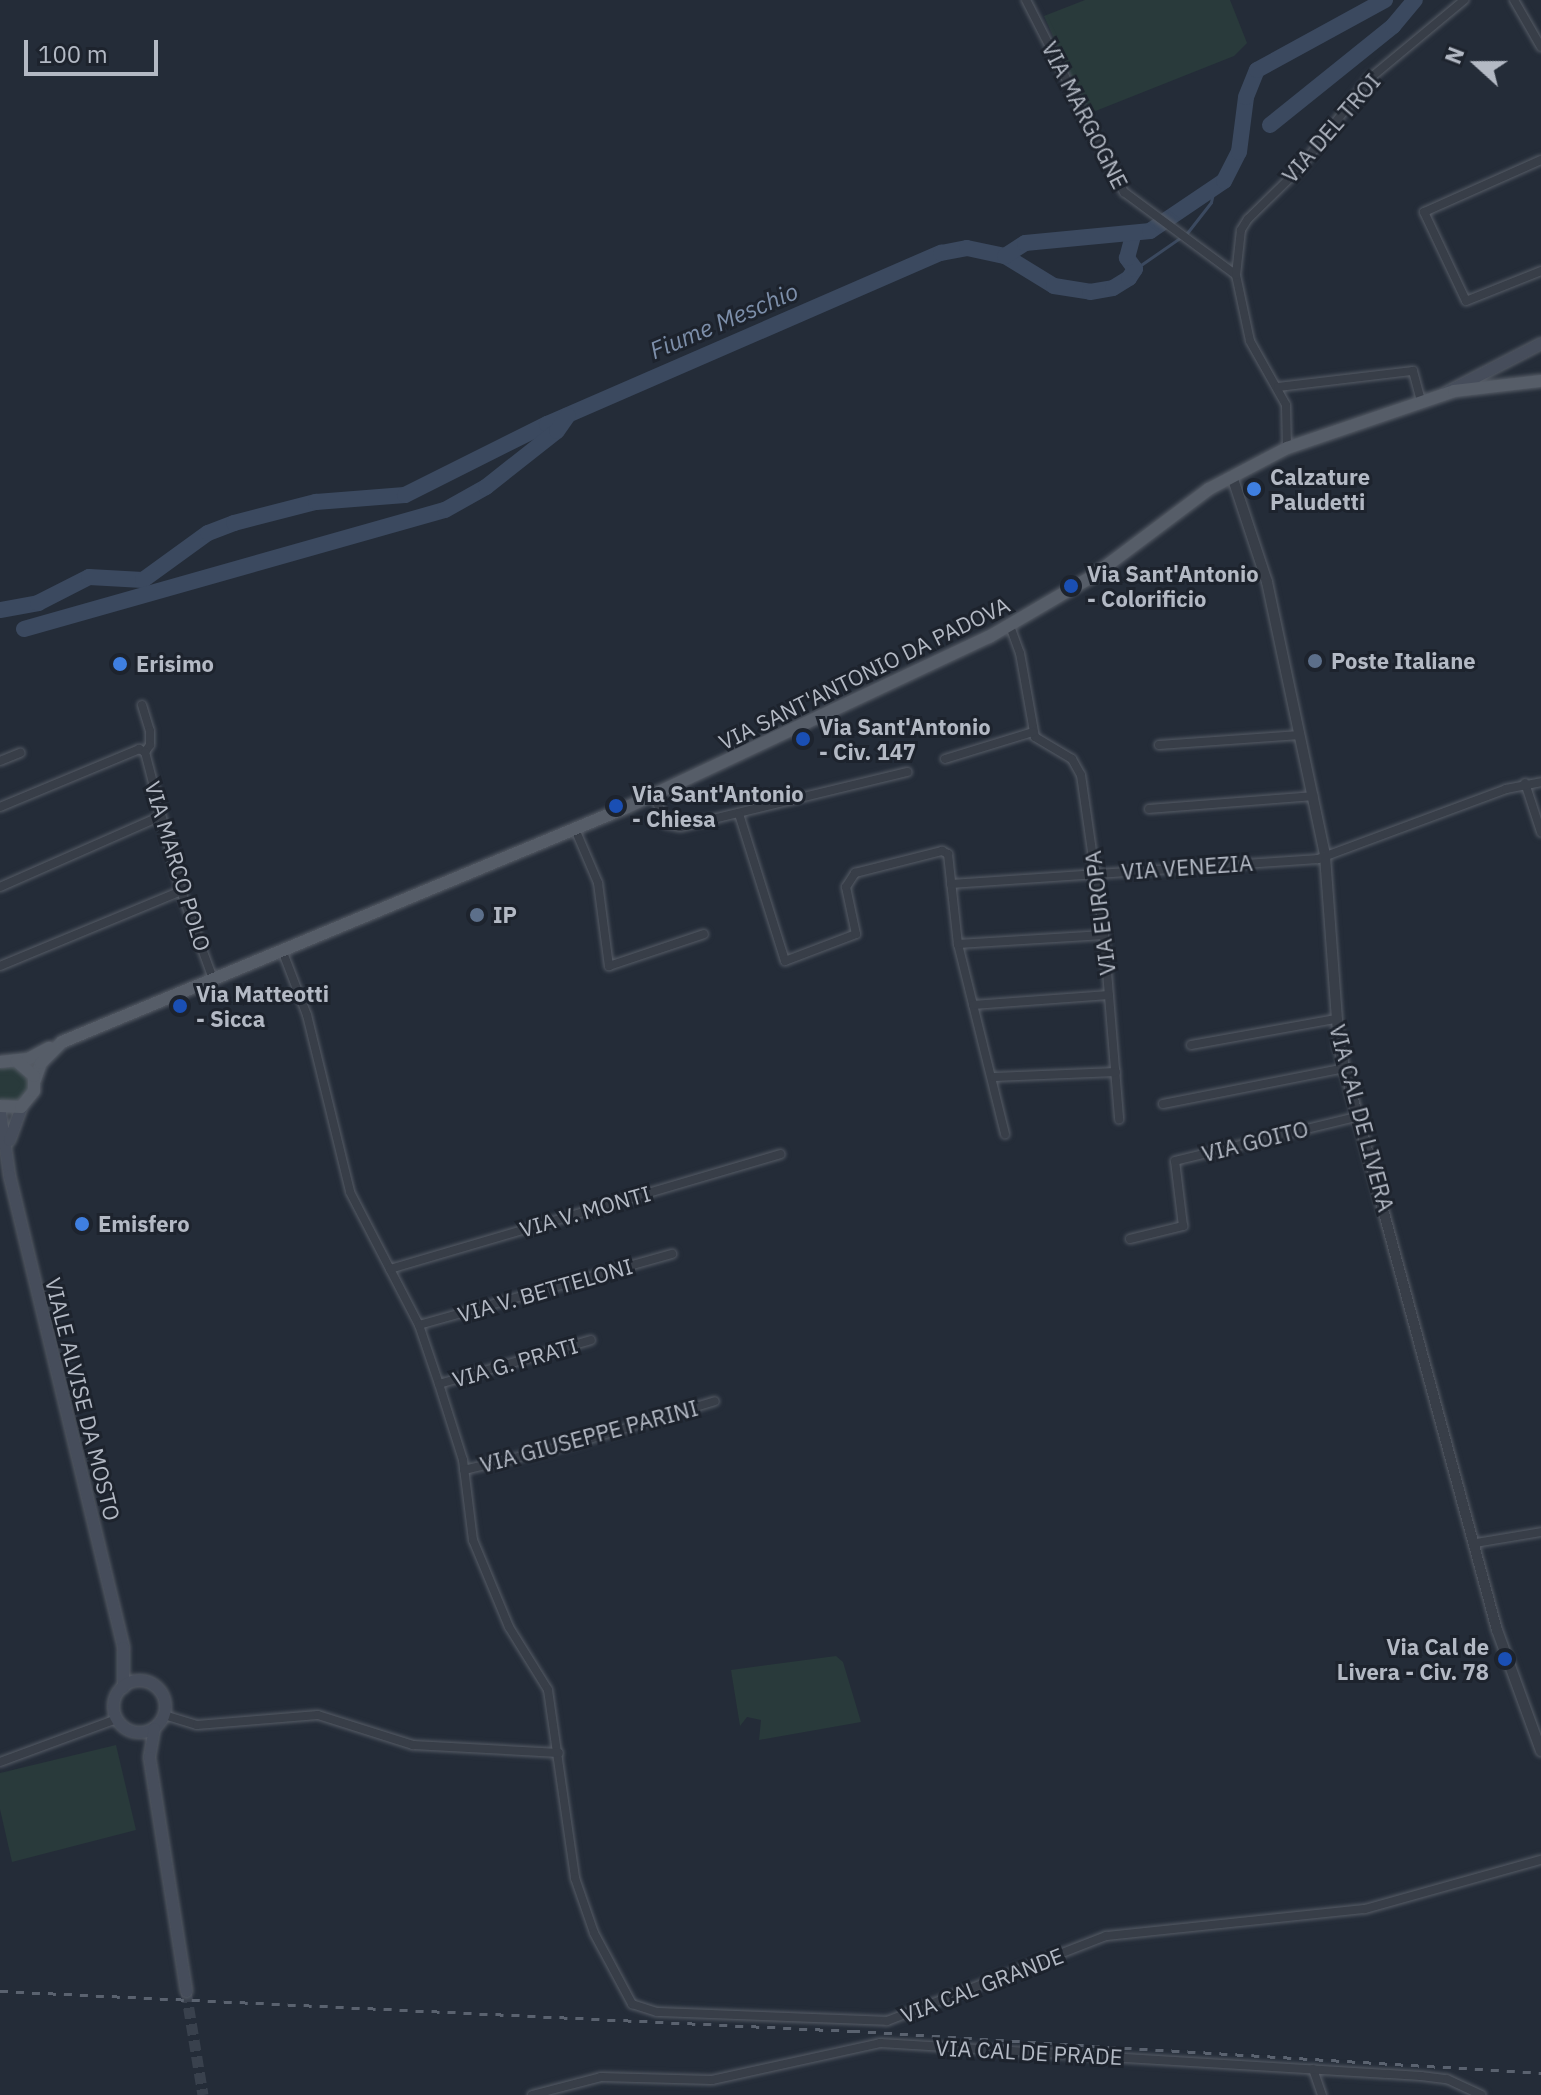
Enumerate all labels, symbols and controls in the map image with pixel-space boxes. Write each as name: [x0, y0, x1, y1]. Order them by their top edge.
scale bar: [28, 24, 162, 74]
north arrow: [1437, 24, 1517, 104]
street label: VIA MARGOGNE: [1036, 37, 1134, 193]
text: 100 m: [38, 38, 108, 70]
text: N: [1438, 43, 1471, 68]
street label: VIA DEL TROI: [1276, 68, 1386, 188]
water label: Fiume Meschio: [646, 277, 802, 365]
place label: Calzature Paludetti: [1270, 463, 1370, 514]
marker: Calzature Paludetti: [1245, 480, 1263, 498]
place label: Via Sant'Antonio - Colorificio: [1087, 560, 1259, 612]
marker: Via Sant'Antonio - Colorificio: [1062, 577, 1080, 595]
street label: VIA SANT'ANTONIO DA PADOVA: [714, 591, 1014, 755]
place label: Poste Italiane: [1331, 648, 1476, 674]
place label: Erisimo: [136, 651, 214, 677]
marker: Poste Italiane: [1306, 652, 1324, 670]
marker: Erisimo: [111, 655, 129, 673]
place label: Via Sant'Antonio - Civ. 147: [819, 713, 991, 764]
marker: Via Sant'Antonio - Civ. 147: [794, 730, 812, 748]
street label: VIA MARCO POLO: [140, 778, 216, 954]
place label: Via Sant'Antonio - Chiesa: [632, 780, 804, 832]
marker: Via Sant'Antonio - Chiesa: [607, 797, 625, 815]
street label: VIA EUROPA: [1079, 849, 1121, 977]
street label: VIA VENEZIA: [1120, 849, 1254, 885]
place label: IP: [493, 902, 517, 928]
marker: IP: [468, 906, 486, 924]
place label: Via Matteotti - Sicca: [196, 980, 329, 1032]
marker: Via Matteotti - Sicca: [171, 997, 189, 1015]
street label: VIA CAL DE LIVERA: [1324, 1022, 1400, 1214]
street label: VIA GOITO: [1199, 1115, 1311, 1167]
street label: VIA V. MONTI: [516, 1180, 654, 1242]
place label: Emisfero: [98, 1211, 190, 1237]
marker: Emisfero: [73, 1215, 91, 1233]
street label: VIA V. BETTELONI: [454, 1252, 636, 1328]
street label: VIALE ALVISE DA MOSTO: [40, 1275, 126, 1523]
street label: VIA G. PRATI: [449, 1331, 581, 1393]
street label: VIA GIUSEPPE PARINI: [477, 1394, 701, 1478]
place label: Via Cal de Livera - Civ. 78: [1337, 1633, 1489, 1684]
marker: Via Cal de Livera - Civ. 78: [1496, 1650, 1514, 1668]
street label: VIA CAL GRANDE: [897, 1942, 1067, 2028]
street label: VIA CAL DE PRADE: [935, 2034, 1123, 2070]

